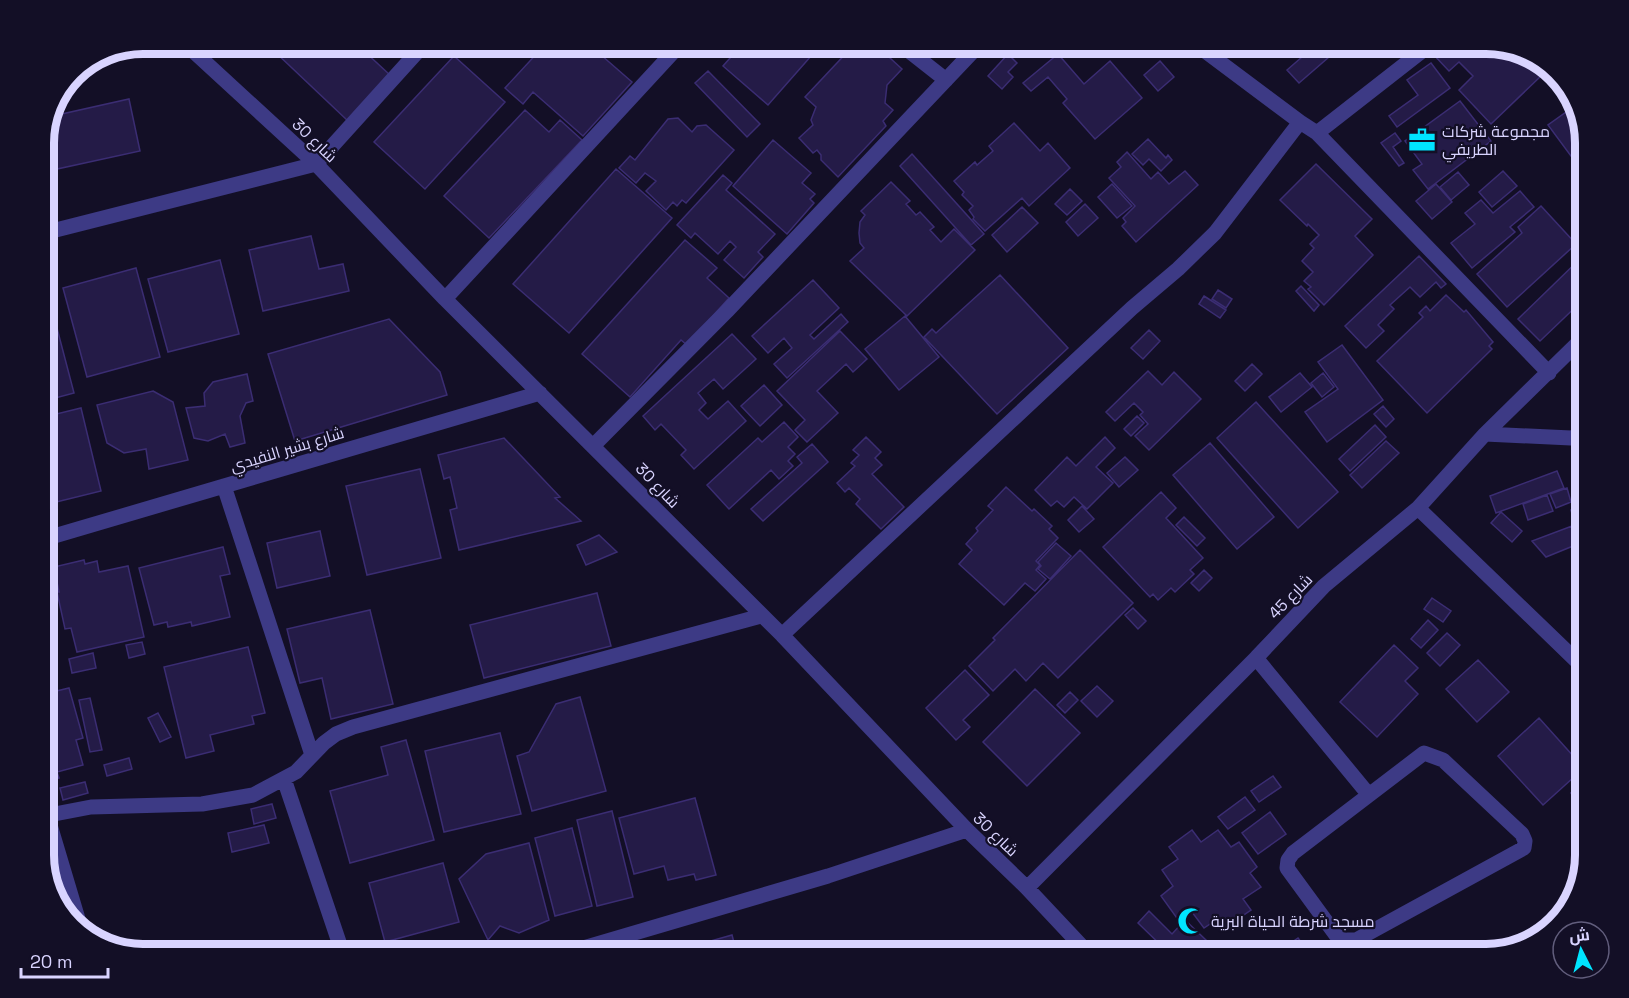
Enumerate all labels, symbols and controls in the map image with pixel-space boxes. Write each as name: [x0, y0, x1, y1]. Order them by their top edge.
street label: شارع 30: [287, 114, 342, 168]
place label: مجموعة شركات الطريفي: [1442, 121, 1550, 163]
office icon: مجموعة شركات الطريفي: [1407, 125, 1437, 155]
street label: شارع بشير النفيدي: [228, 422, 348, 480]
street label: شارع 30: [630, 458, 684, 513]
street label: شارع 45: [1264, 569, 1318, 624]
street label: شارع 30: [968, 808, 1023, 862]
mosque icon: مسجد شرطة الحياة البرية: [1176, 906, 1206, 936]
place label: مسجد شرطة الحياة البرية: [1211, 911, 1375, 932]
north arrow: [1551, 920, 1611, 980]
text: ش: [1568, 924, 1591, 947]
scale bar: [21, 941, 108, 979]
text: 20 m: [30, 950, 73, 973]

